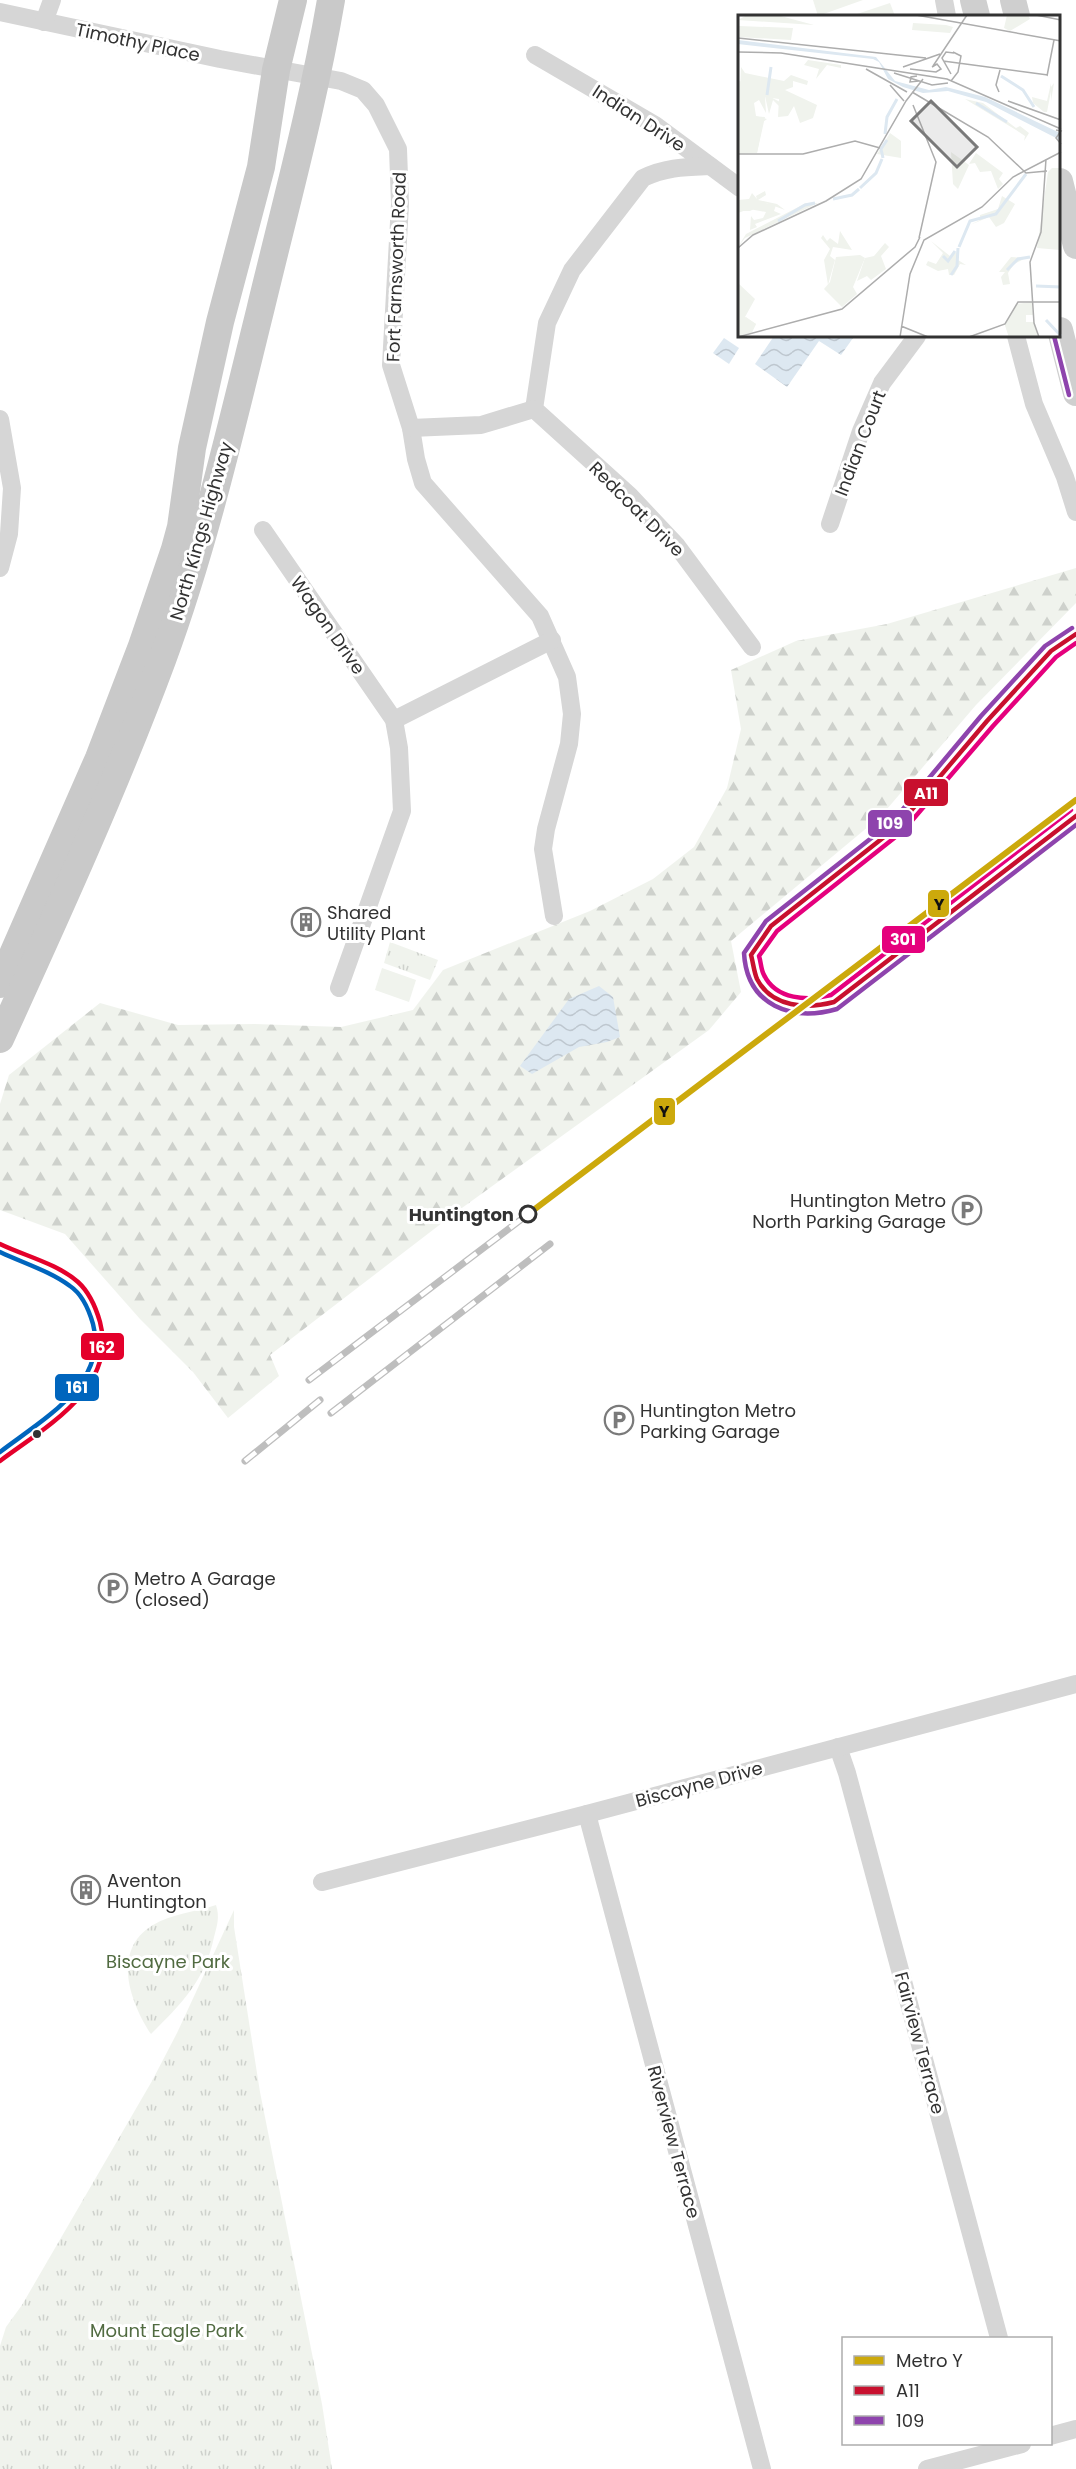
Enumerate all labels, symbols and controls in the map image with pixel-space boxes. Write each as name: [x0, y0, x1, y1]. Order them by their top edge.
inset map: [738, 15, 1061, 338]
street label: Timothy Place: [74, 17, 202, 67]
street label: Indian Drive: [588, 79, 690, 157]
street label: Fort Farnsworth Road: [380, 172, 412, 362]
street label: Indian Court: [828, 387, 892, 499]
street label: North Kings Highway: [164, 439, 238, 623]
street label: Redcoat Drive: [584, 456, 690, 562]
street label: Wagon Drive: [285, 571, 371, 679]
line badge: A11: [903, 778, 949, 807]
text: A11: [914, 782, 938, 805]
line badge: 109: [867, 809, 913, 838]
text: 109: [877, 812, 903, 835]
line badge: Y: [927, 889, 950, 918]
text: Y: [934, 893, 945, 916]
place label: Shared Utility Plant: [327, 900, 426, 946]
building icon: Shared Utility Plant: [290, 906, 322, 938]
line badge: 301: [881, 925, 926, 954]
text: 301: [890, 928, 916, 951]
line badge: Y: [653, 1097, 676, 1126]
text: Y: [659, 1100, 670, 1123]
place label: Huntington Metro North Parking Garage: [752, 1188, 946, 1234]
parking icon: Huntington Metro North Parking Garage: [951, 1194, 983, 1226]
place label: Huntington: [409, 1202, 514, 1227]
marker: Huntington: [519, 1205, 537, 1223]
line badge: 162: [80, 1332, 125, 1361]
text: 162: [89, 1336, 115, 1359]
line badge: 161: [54, 1373, 100, 1402]
text: 161: [66, 1376, 88, 1399]
place label: Huntington Metro Parking Garage: [640, 1398, 796, 1444]
parking icon: Huntington Metro Parking Garage: [603, 1404, 635, 1436]
unlabelled marker: [31, 1428, 43, 1440]
place label: Metro A Garage (closed): [134, 1566, 276, 1612]
parking icon: Metro A Garage (closed): [97, 1572, 129, 1604]
street label: Biscayne Drive: [633, 1755, 765, 1813]
place label: Aventon Huntington: [107, 1868, 207, 1914]
building icon: Aventon Huntington: [70, 1874, 102, 1906]
park label: Biscayne Park: [106, 1949, 231, 1974]
street label: Fairview Terrace: [889, 1969, 951, 2117]
street label: Riverview Terrace: [642, 2063, 706, 2221]
park label: Mount Eagle Park: [90, 2318, 245, 2343]
legend: [842, 2337, 1052, 2445]
text: Metro Y: [896, 2348, 963, 2373]
text: A11: [896, 2378, 920, 2403]
text: 109: [896, 2408, 924, 2433]

